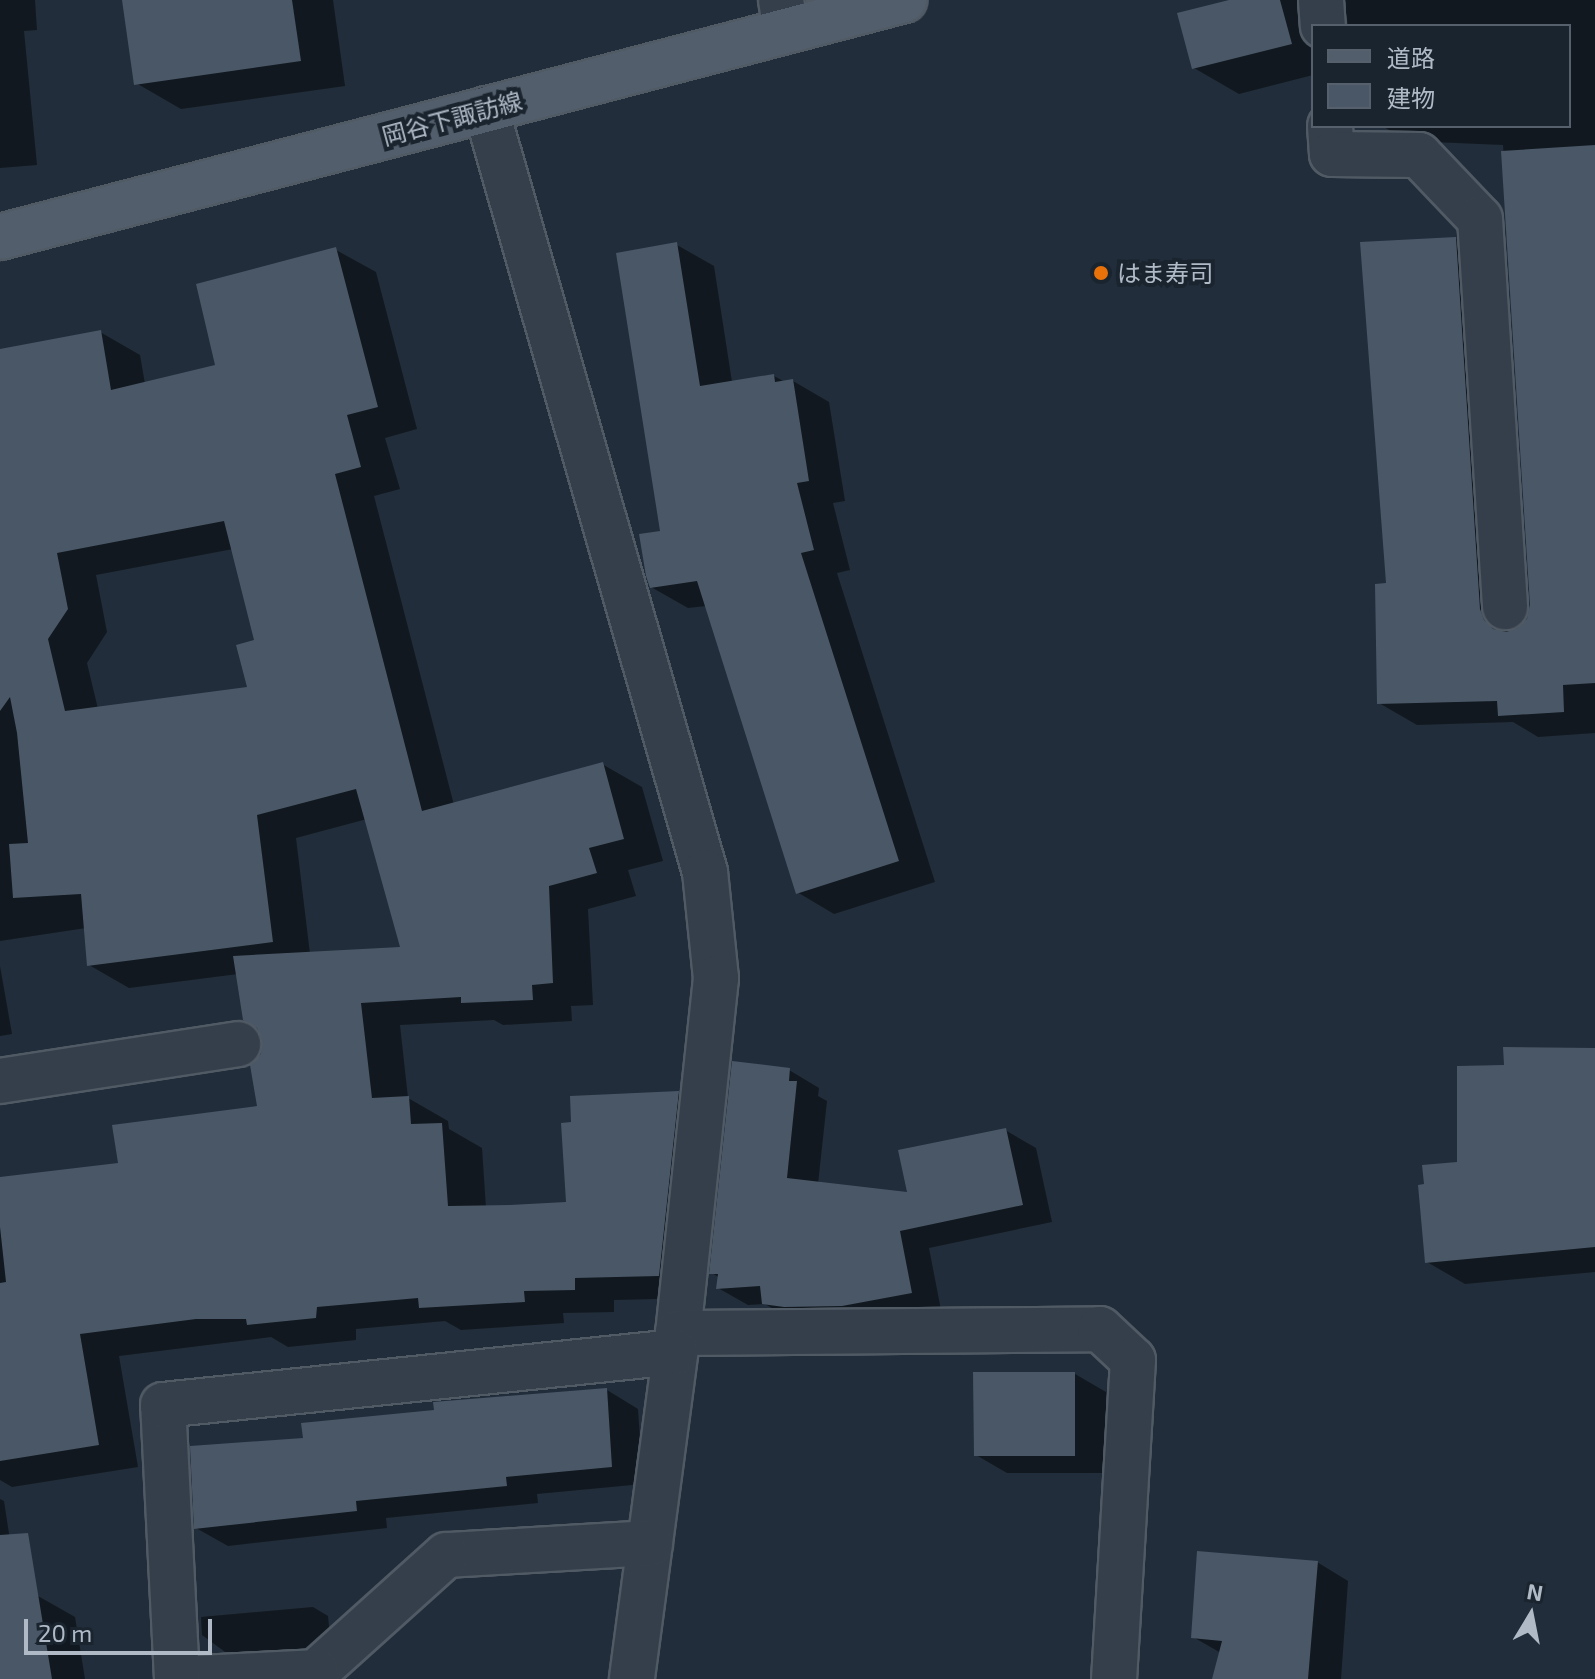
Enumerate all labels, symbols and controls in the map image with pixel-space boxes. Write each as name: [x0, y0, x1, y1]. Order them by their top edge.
legend: [1311, 24, 1571, 128]
text: 道路: [1387, 43, 1435, 72]
text: 建物: [1387, 83, 1435, 112]
street label: 岡谷下諏訪線: [379, 85, 525, 151]
place label: はま寿司: [1117, 259, 1213, 287]
marker: はま寿司: [1092, 264, 1110, 282]
north arrow: [1491, 1575, 1571, 1655]
text: N: [1525, 1577, 1545, 1606]
scale bar: [28, 1603, 216, 1653]
text: 20 m: [38, 1618, 92, 1647]

